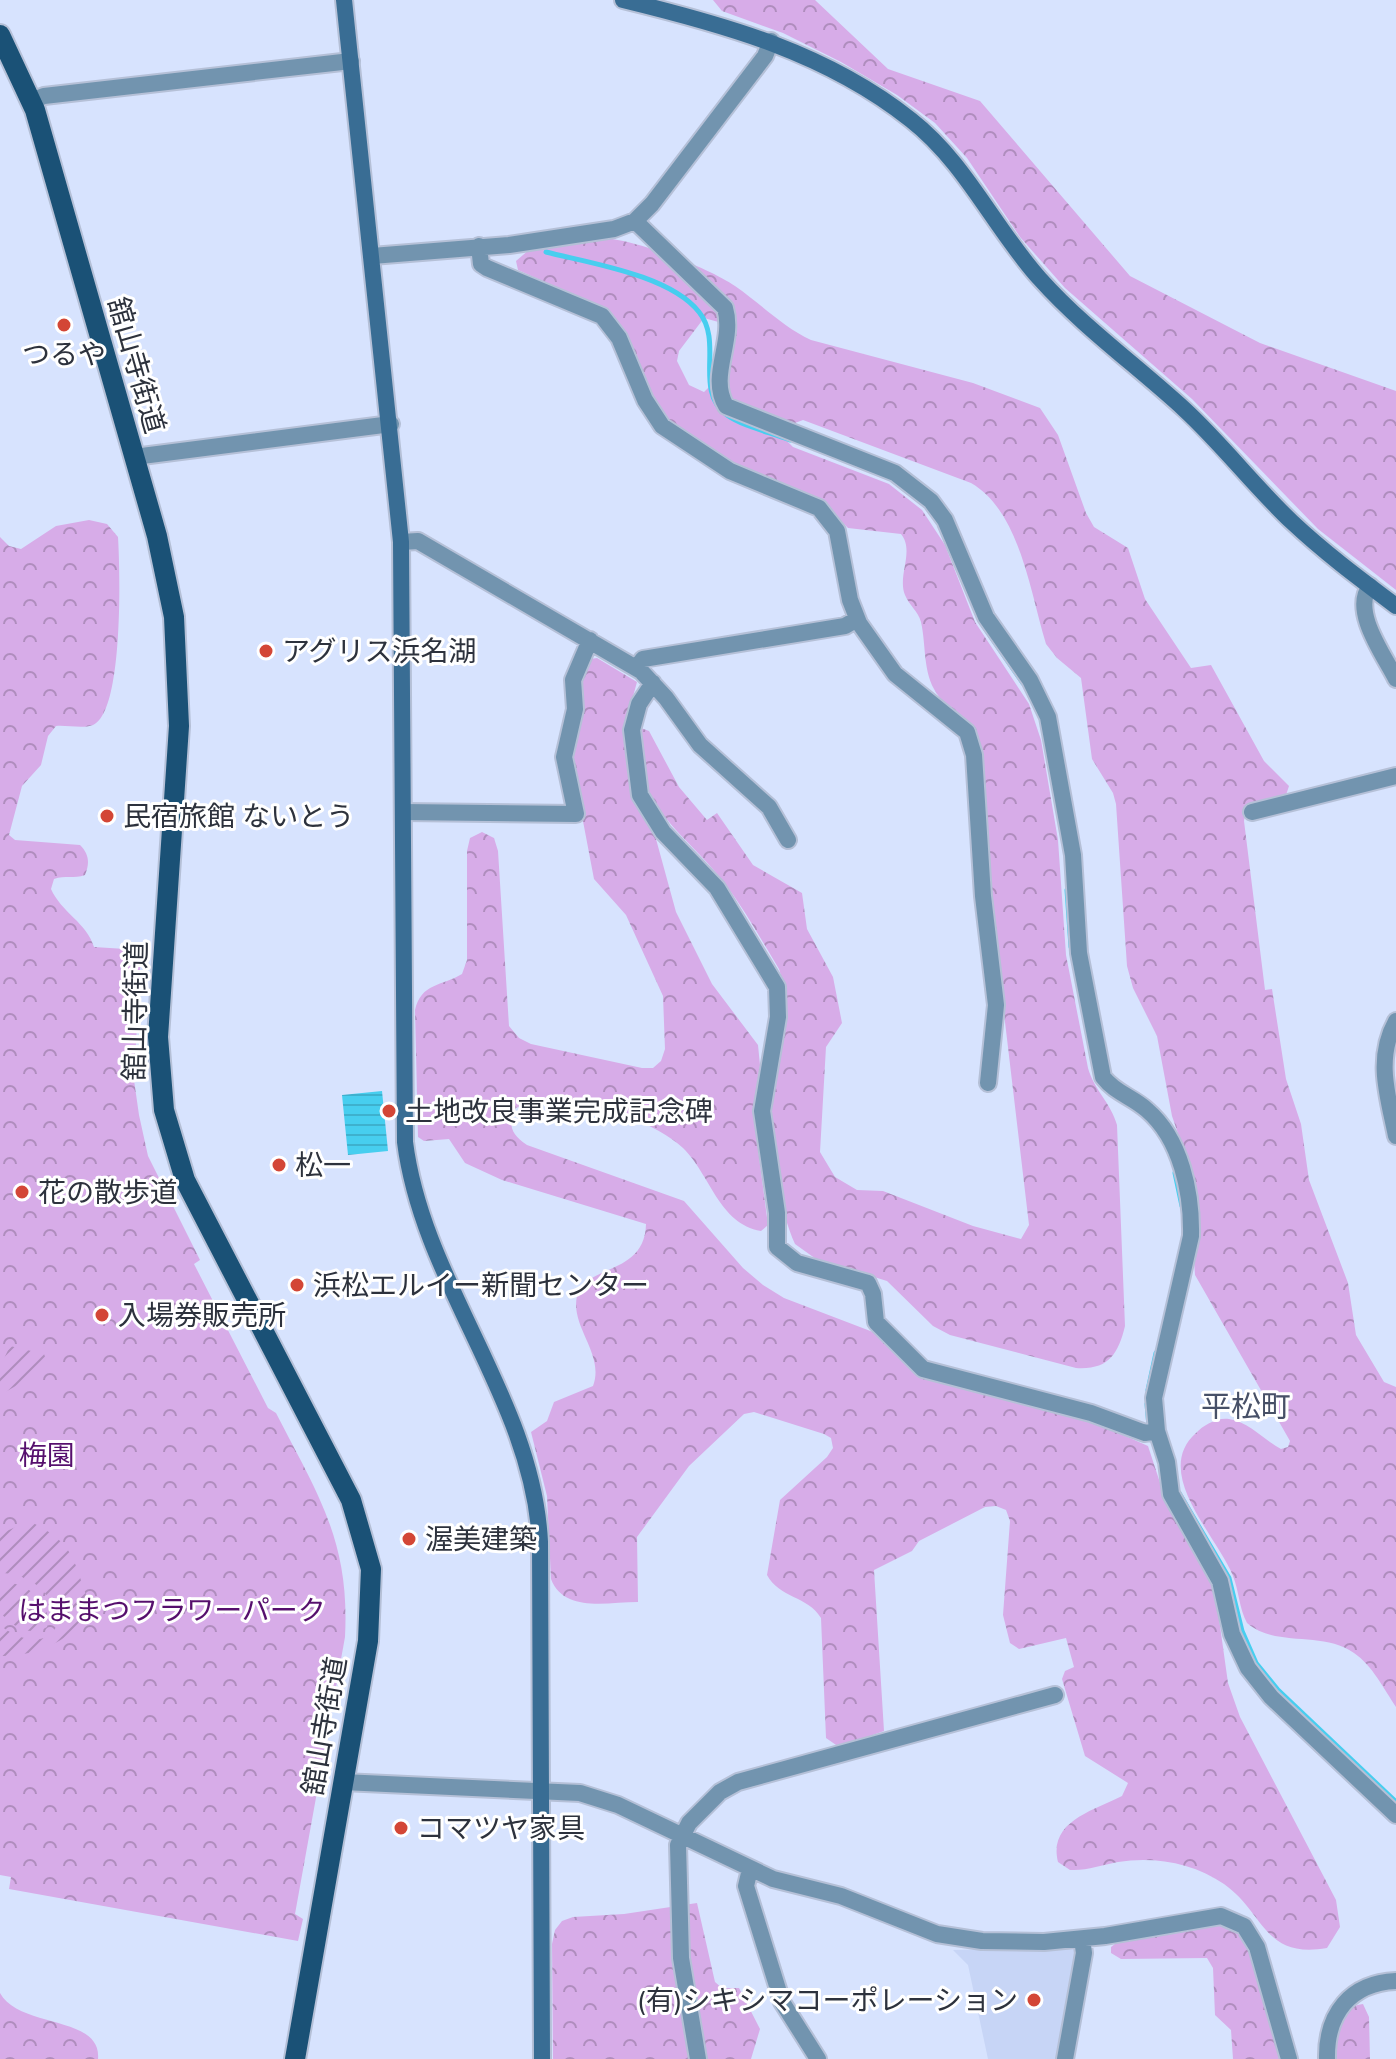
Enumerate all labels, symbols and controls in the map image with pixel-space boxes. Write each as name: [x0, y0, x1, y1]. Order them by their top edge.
street label: 舘山寺街道: [101, 293, 174, 437]
marker: つるや: [55, 316, 73, 334]
place label: つるや: [22, 336, 106, 371]
place label: アグリス浜名湖: [282, 633, 477, 668]
marker: アグリス浜名湖: [257, 642, 275, 660]
place label: 民宿旅館 ないとう: [123, 798, 354, 833]
marker: 民宿旅館 ないとう: [98, 807, 116, 825]
street label: 舘山寺街道: [116, 941, 153, 1081]
place label: 土地改良事業完成記念碑: [405, 1093, 713, 1128]
marker: 土地改良事業完成記念碑: [380, 1102, 398, 1120]
place label: 松一: [295, 1147, 351, 1182]
marker: 松一: [270, 1156, 288, 1174]
place label: 花の散歩道: [38, 1174, 178, 1209]
marker: 花の散歩道: [13, 1183, 31, 1201]
place label: 浜松エルイー新聞センター: [313, 1267, 649, 1302]
marker: 浜松エルイー新聞センター: [288, 1276, 306, 1294]
place label: 入場券販売所: [118, 1297, 286, 1332]
marker: 入場券販売所: [93, 1306, 111, 1324]
district label: 平松町: [1201, 1387, 1291, 1425]
park label: 梅園: [19, 1437, 75, 1472]
place label: 渥美建築: [425, 1521, 537, 1556]
marker: 渥美建築: [400, 1530, 418, 1548]
park label: はままつフラワーパーク: [18, 1592, 326, 1627]
street label: 舘山寺街道: [294, 1654, 353, 1798]
place label: コマツヤ家具: [417, 1810, 585, 1845]
marker: コマツヤ家具: [392, 1819, 410, 1837]
place label: (有)シキシマコーポレーション: [637, 1982, 1018, 2017]
marker: (有)シキシマコーポレーション: [1025, 1991, 1043, 2009]

